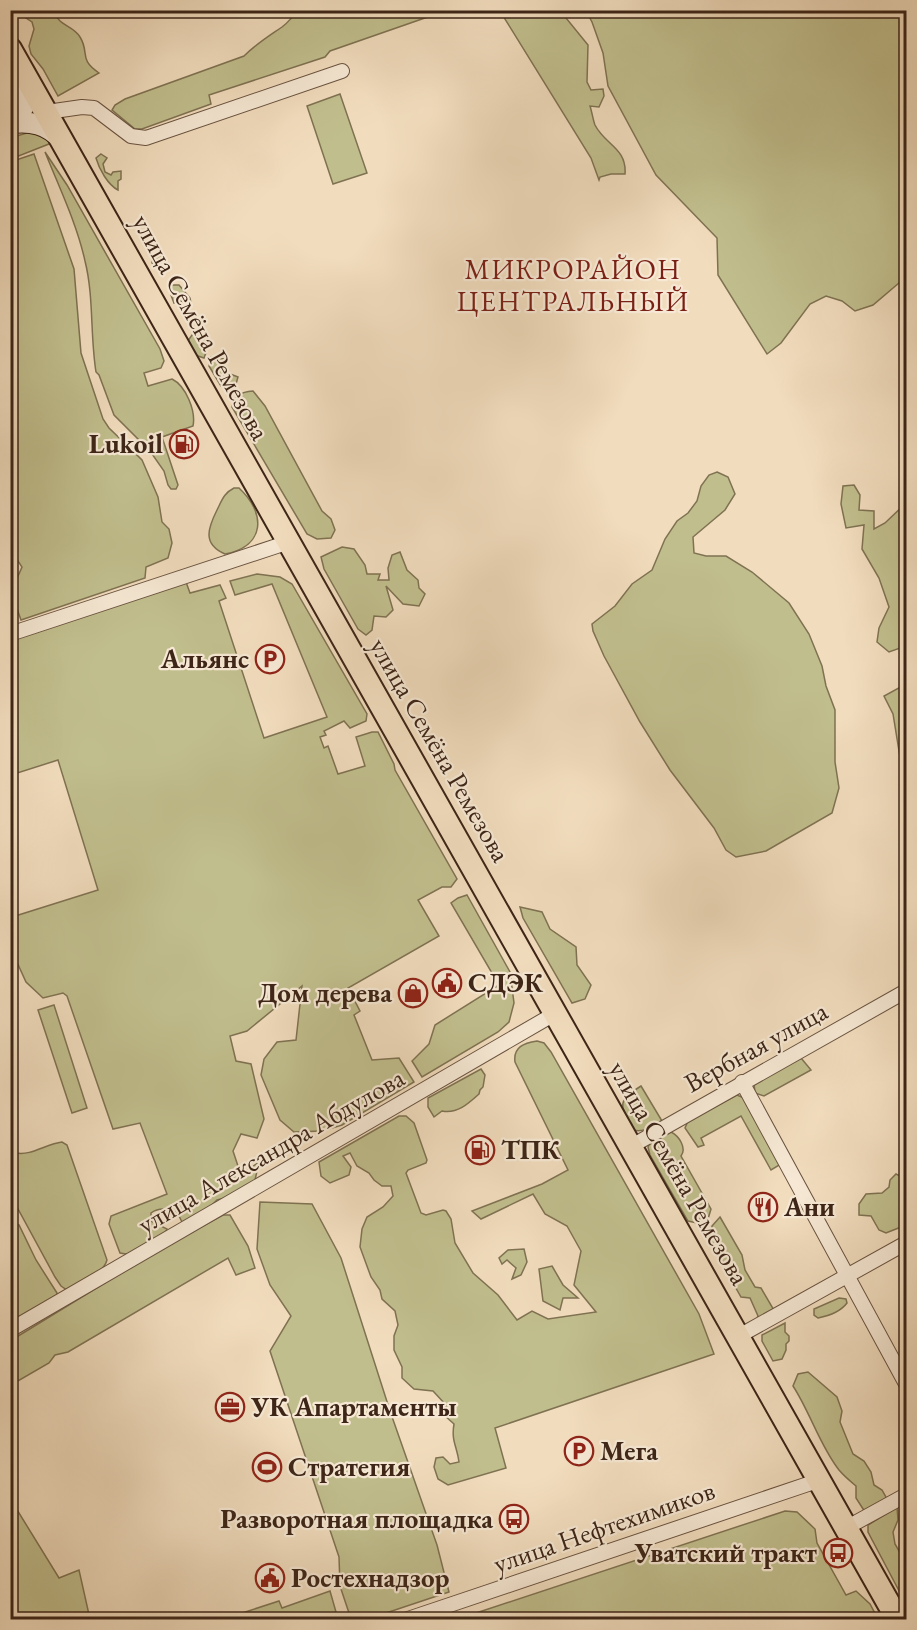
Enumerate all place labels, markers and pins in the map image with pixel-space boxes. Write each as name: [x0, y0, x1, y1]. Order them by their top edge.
place label: Lukoil: [89, 426, 163, 461]
fuel station icon: Lukoil: [168, 428, 200, 460]
place label: Альянс: [160, 641, 249, 676]
parking icon: Альянс: [254, 643, 286, 675]
place label: СДЭК: [468, 965, 544, 1000]
public building icon: СДЭК: [431, 967, 463, 999]
place label: Дом дерева: [258, 975, 392, 1010]
shop icon: Дом дерева: [397, 977, 429, 1009]
place label: ТПК: [501, 1132, 561, 1167]
fuel station icon: ТПК: [464, 1134, 496, 1166]
place label: Ани: [783, 1189, 835, 1224]
restaurant icon: Ани: [747, 1191, 779, 1223]
place label: УК Апартаменты: [250, 1389, 457, 1424]
office icon: УК Апартаменты: [214, 1391, 246, 1423]
place label: Мега: [600, 1433, 658, 1468]
parking icon: Мега: [563, 1435, 595, 1467]
place label: Стратегия: [288, 1449, 410, 1484]
sports icon: Стратегия: [251, 1451, 283, 1483]
place label: Разворотная площадка: [220, 1501, 493, 1536]
bus stop icon: Разворотная площадка: [498, 1503, 530, 1535]
place label: Уватский тракт: [634, 1535, 817, 1570]
bus stop icon: Уватский тракт: [822, 1537, 854, 1569]
place label: Ростехнадзор: [291, 1560, 450, 1595]
public building icon: Ростехнадзор: [254, 1562, 286, 1594]

